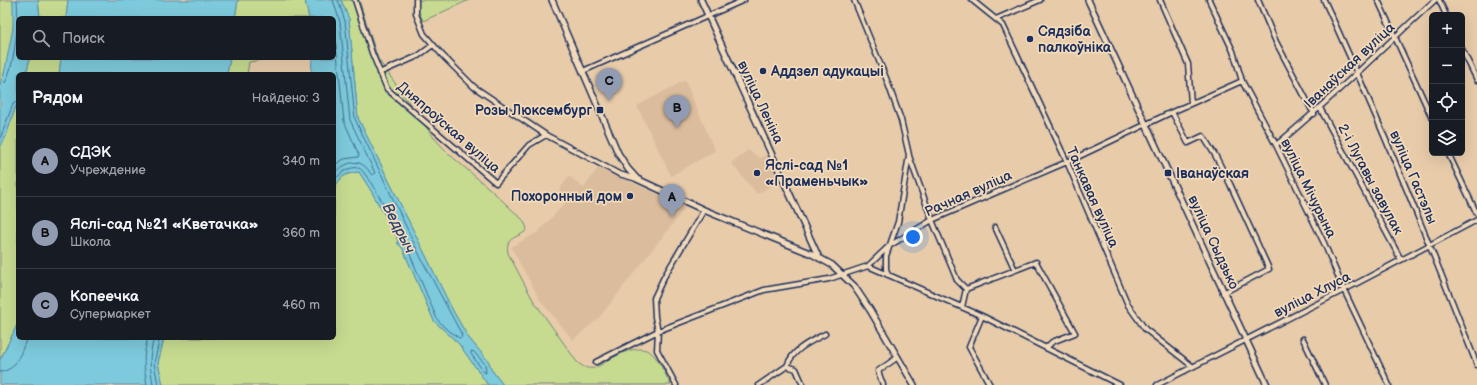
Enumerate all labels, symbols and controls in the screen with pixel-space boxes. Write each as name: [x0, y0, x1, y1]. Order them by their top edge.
map controls: [1429, 12, 1465, 156]
button: +: [1429, 12, 1465, 48]
search box: [16, 16, 336, 60]
street label: Іванаўская вуліца: [1300, 18, 1399, 112]
place label: Сядзіба палкоўніка: [1038, 23, 1112, 56]
icon: search: [30, 27, 52, 49]
text: Поиск: [62, 29, 105, 48]
marker: Сядзіба палкоўніка: [1025, 34, 1035, 44]
button: −: [1429, 48, 1465, 84]
street label: вуліца Леніна: [734, 58, 788, 147]
place label: Аддзел адукацыі: [770, 63, 884, 80]
marker: Аддзел адукацыі: [758, 66, 768, 76]
pin: C: [596, 68, 622, 101]
street label: Дняпроўская вуліца: [394, 78, 504, 177]
button: locate: [1429, 84, 1465, 120]
text: Рядом: [32, 88, 83, 108]
text: Найдено: 3: [252, 90, 320, 106]
pin: B: [664, 95, 690, 128]
place label: Розы Люксембург: [475, 102, 592, 119]
marker: Розы Люксембург: [595, 105, 605, 115]
button: layers: [1429, 120, 1465, 156]
street label: 2-і Лугавы завулак: [1334, 121, 1407, 238]
street label: вуліца Гастэлы: [1386, 128, 1441, 227]
street label: вуліца Мічурына: [1277, 136, 1340, 241]
text: СДЭК: [70, 143, 111, 162]
street label: Танкавая вуліца: [1063, 144, 1123, 251]
text: A: [41, 153, 49, 169]
text: 340 m: [282, 153, 320, 169]
place label: Яслі-сад №1 «Праменьчык»: [765, 157, 868, 190]
text: Учреждение: [70, 162, 146, 178]
place label: Іванаўская: [1176, 165, 1249, 182]
street label: Рачная вуліца: [922, 166, 1015, 220]
marker: Яслі-сад №1 «Праменьчык»: [752, 168, 762, 178]
marker: Іванаўская: [1163, 168, 1173, 178]
pin: A: [659, 184, 685, 217]
place label: Похоронный дом: [511, 188, 622, 205]
marker: Похоронный дом: [625, 191, 635, 201]
street label: вуліца Сыдзько: [1184, 193, 1243, 292]
water label: Ведрыч: [378, 200, 419, 257]
text: Яслі-сад №21 «Кветачка»: [70, 215, 258, 234]
text: B: [40, 225, 50, 241]
text: 360 m: [282, 225, 320, 241]
your location: [903, 227, 923, 247]
text: Школа: [70, 234, 111, 250]
street label: вуліца Хлуса: [1271, 268, 1354, 321]
text: Копеечка: [70, 287, 139, 306]
text: C: [40, 297, 50, 313]
text: 460 m: [282, 297, 320, 313]
text: Супермаркет: [70, 306, 151, 322]

